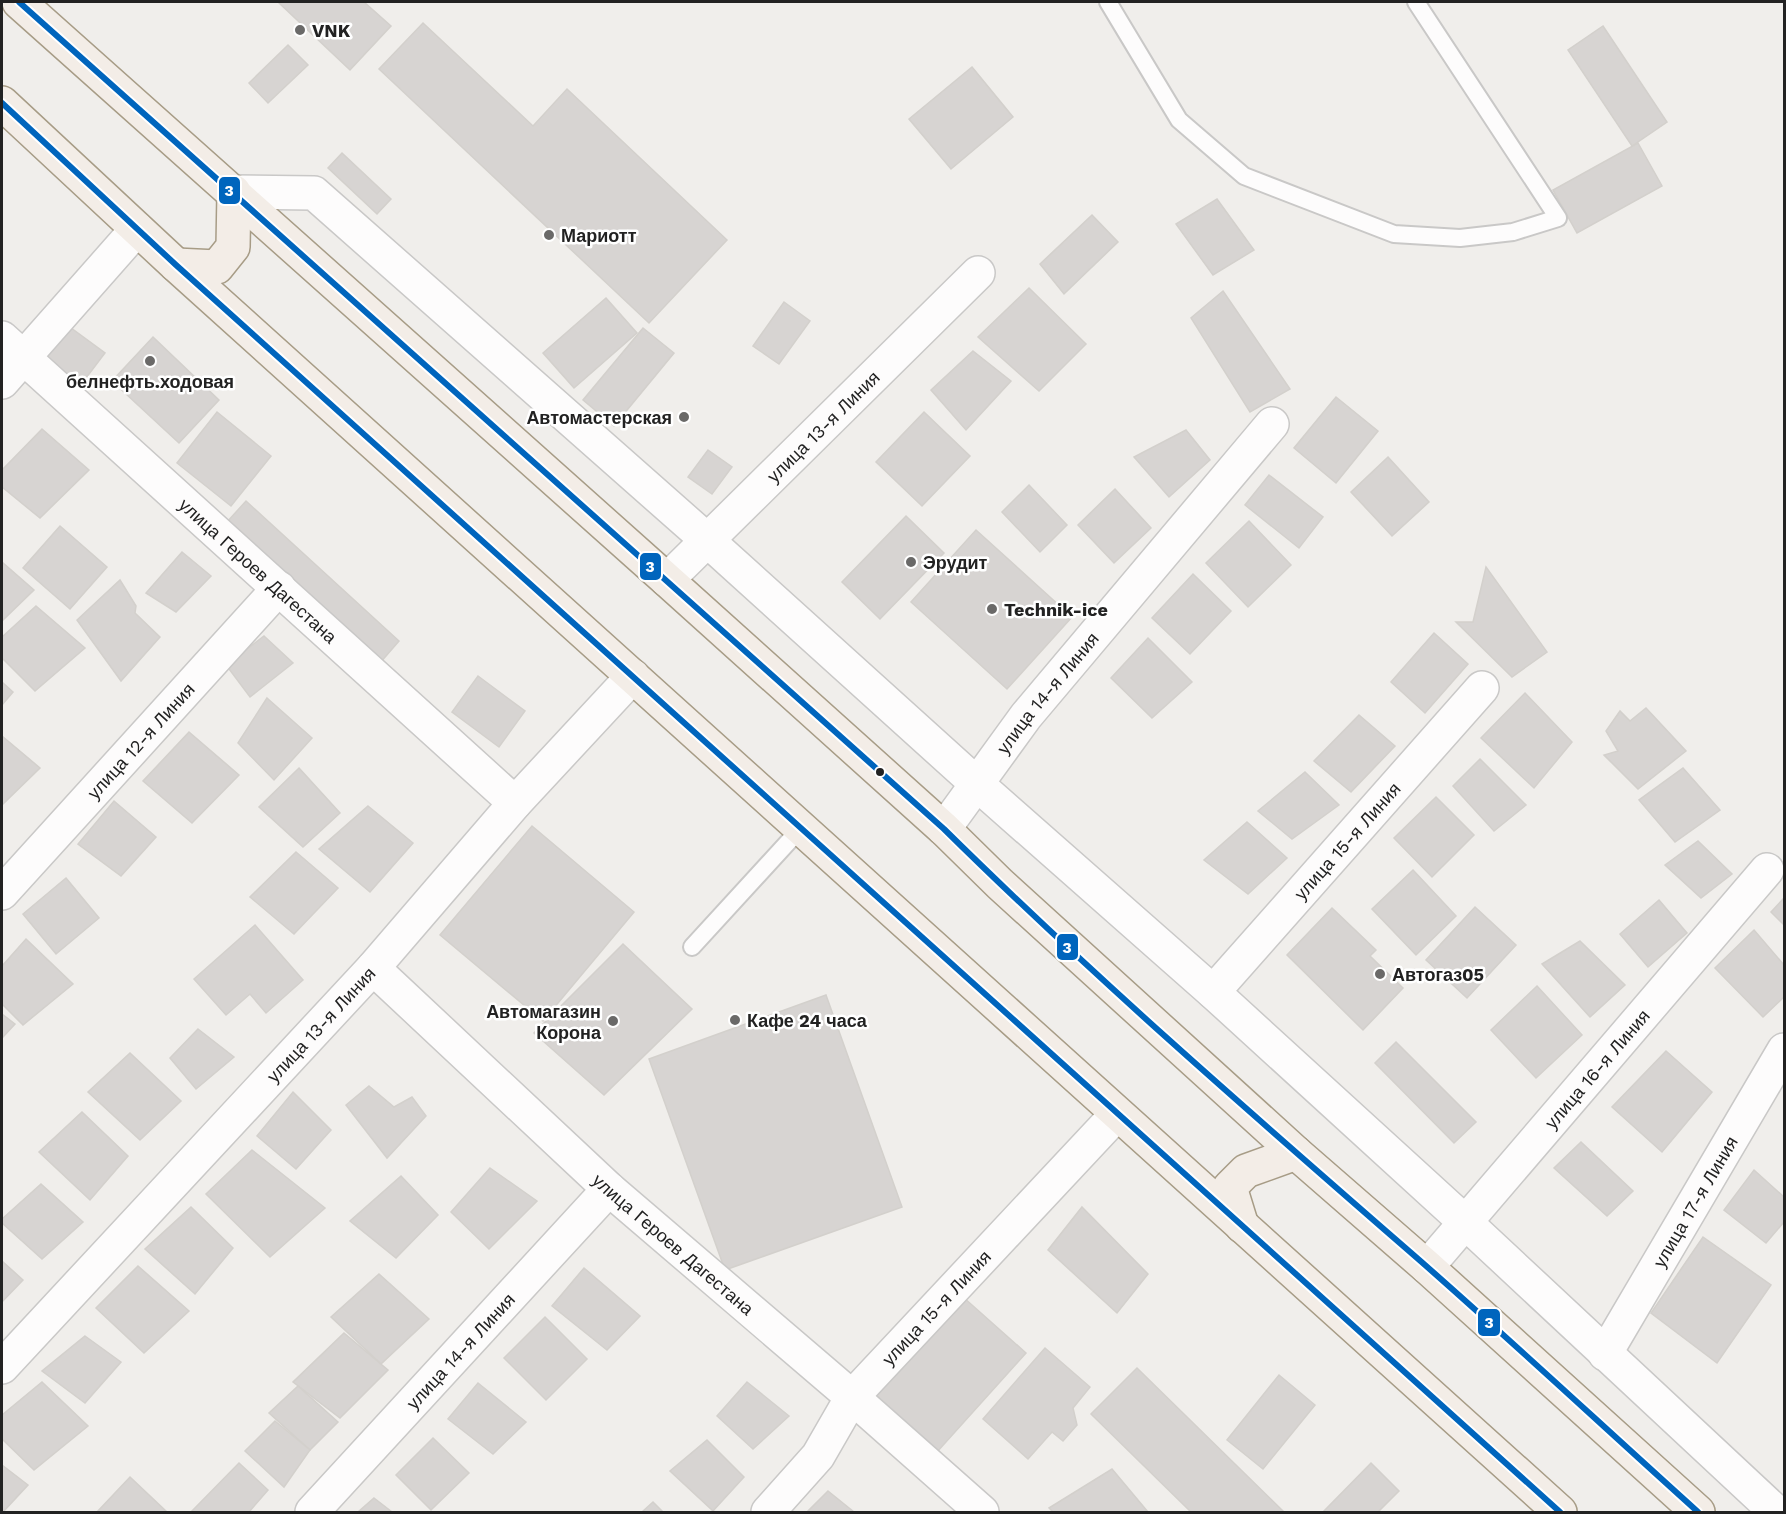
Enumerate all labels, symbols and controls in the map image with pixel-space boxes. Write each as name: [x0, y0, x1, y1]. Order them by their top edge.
place label: VNK: [312, 20, 351, 41]
marker: VNK: [293, 23, 307, 37]
line badge: 3: [218, 176, 241, 205]
text: 3: [224, 181, 234, 200]
place label: Мариотт: [561, 225, 637, 246]
marker: Мариотт: [542, 228, 556, 242]
marker: белнефть.ходовая: [143, 354, 157, 368]
street label: улица 13-я Линия: [762, 366, 883, 486]
place label: белнефть.ходовая: [66, 371, 234, 392]
place label: Автомастерская: [526, 407, 672, 428]
marker: Автомастерская: [677, 410, 691, 424]
street label: улица Героев Дагестана: [175, 494, 342, 648]
line badge: 3: [639, 552, 662, 581]
place label: Эрудит: [923, 552, 988, 573]
marker: Эрудит: [904, 555, 918, 569]
text: 3: [645, 557, 655, 576]
place label: Technik-ice: [1004, 599, 1108, 620]
marker: Technik-ice: [985, 602, 999, 616]
street label: улица 14-я Линия: [992, 628, 1103, 757]
street label: улица 12-я Линия: [83, 678, 198, 803]
unlabelled marker: [874, 766, 886, 778]
street label: улица 15-я Линия: [1289, 778, 1404, 904]
line badge: 3: [1056, 933, 1079, 961]
text: 3: [1062, 938, 1072, 957]
street label: улица 13-я Линия: [262, 962, 379, 1086]
place label: Автогаз05: [1392, 964, 1484, 985]
marker: Автогаз05: [1373, 967, 1387, 981]
place label: Автомагазин Корона: [486, 1001, 602, 1043]
street label: улица 16-я Линия: [1540, 1005, 1654, 1133]
place label: Кафе 24 часа: [747, 1010, 868, 1031]
marker: Кафе 24 часа: [728, 1013, 742, 1027]
marker: Автомагазин Корона: [606, 1014, 620, 1028]
street label: улица 17-я Линия: [1648, 1132, 1741, 1271]
street label: улица Героев Дагестана: [589, 1169, 759, 1319]
street label: улица 15-я Линия: [877, 1246, 995, 1369]
street label: улица 14-я Линия: [402, 1288, 519, 1413]
line badge: 3: [1477, 1308, 1501, 1337]
text: 3: [1484, 1313, 1494, 1332]

